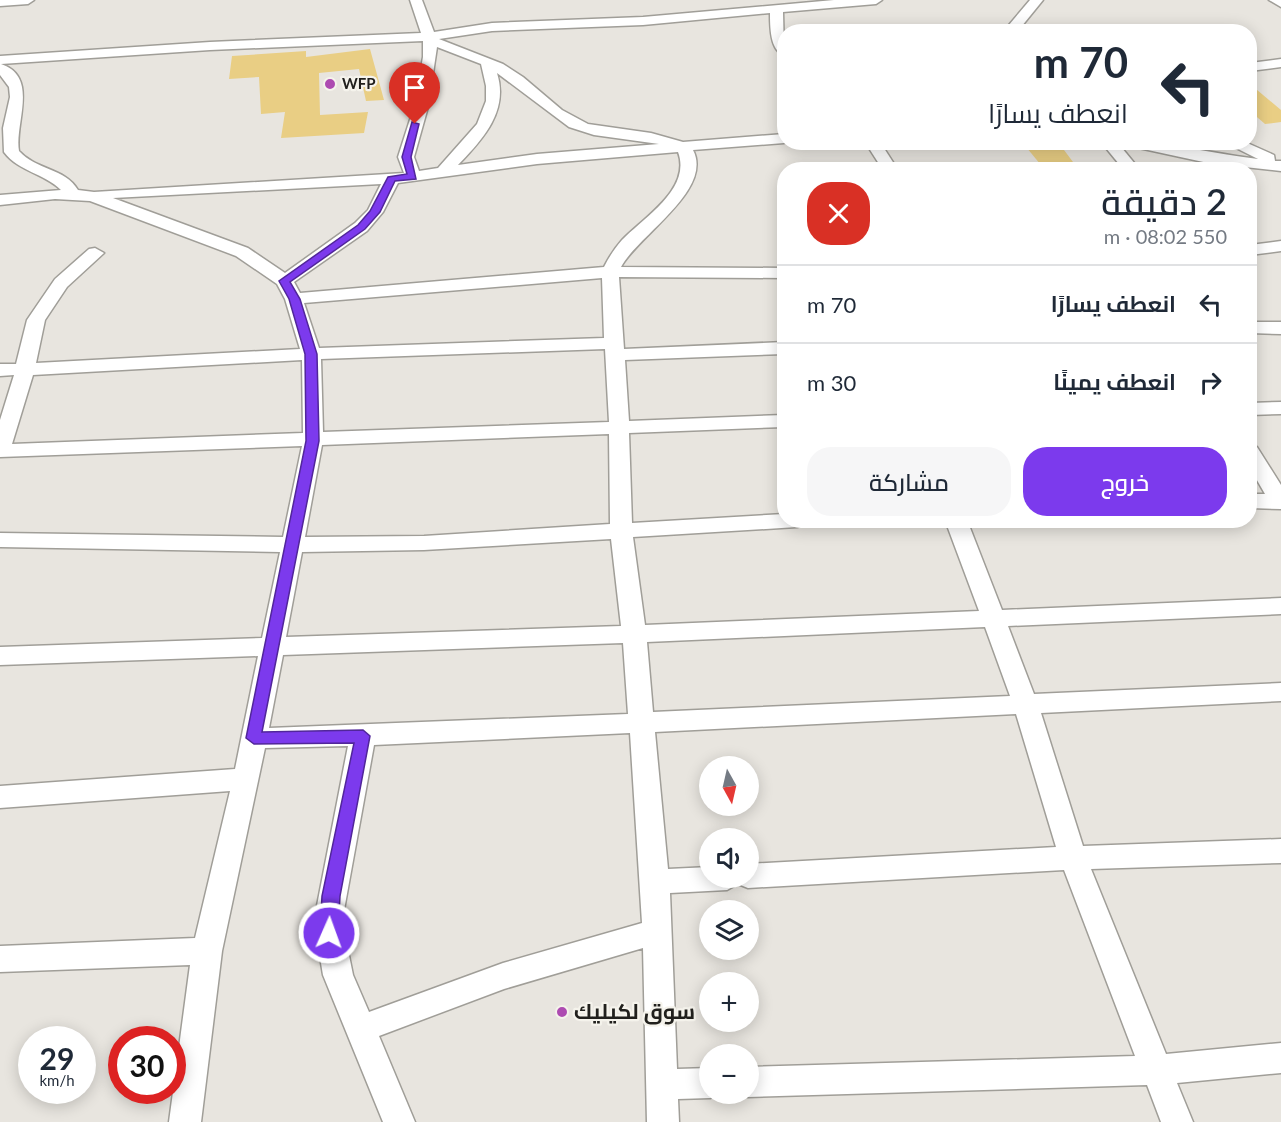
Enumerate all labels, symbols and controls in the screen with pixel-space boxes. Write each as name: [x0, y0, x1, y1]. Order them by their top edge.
text: 70 m: [1034, 37, 1128, 87]
icon: left: [1149, 48, 1227, 126]
pin: [389, 62, 440, 124]
icon: arrive: [398, 71, 431, 104]
place label: WFP: [342, 74, 376, 92]
marker: WFP: [323, 77, 337, 91]
text: انعطف يسارًا: [988, 96, 1128, 129]
text: 2 دقيقة: [1101, 179, 1227, 223]
button: close: [807, 182, 870, 245]
text: 550 m · 08:02: [1104, 224, 1227, 248]
icon: left: [1194, 288, 1227, 321]
text: انعطف يسارًا: [1051, 290, 1176, 317]
text: 70 m: [807, 291, 856, 318]
icon: right: [1194, 366, 1227, 399]
text: انعطف يمينًا: [1053, 368, 1176, 395]
text: 30 m: [807, 369, 856, 396]
button: مشاركة: [807, 447, 1011, 516]
button: خروج: [1023, 447, 1227, 516]
north arrow: [699, 756, 759, 816]
map controls: [699, 756, 759, 1104]
button: sound: [699, 828, 759, 888]
button: layers: [699, 900, 759, 960]
position arrow: [297, 901, 361, 965]
button: +: [699, 972, 759, 1032]
place label: سوق لكيليك: [574, 998, 695, 1025]
marker: سوق لكيليك: [555, 1005, 569, 1019]
speed limit sign: 30: [108, 1026, 186, 1104]
text: 29: [40, 1040, 74, 1076]
button: −: [699, 1044, 759, 1104]
text: km/h: [39, 1071, 75, 1089]

